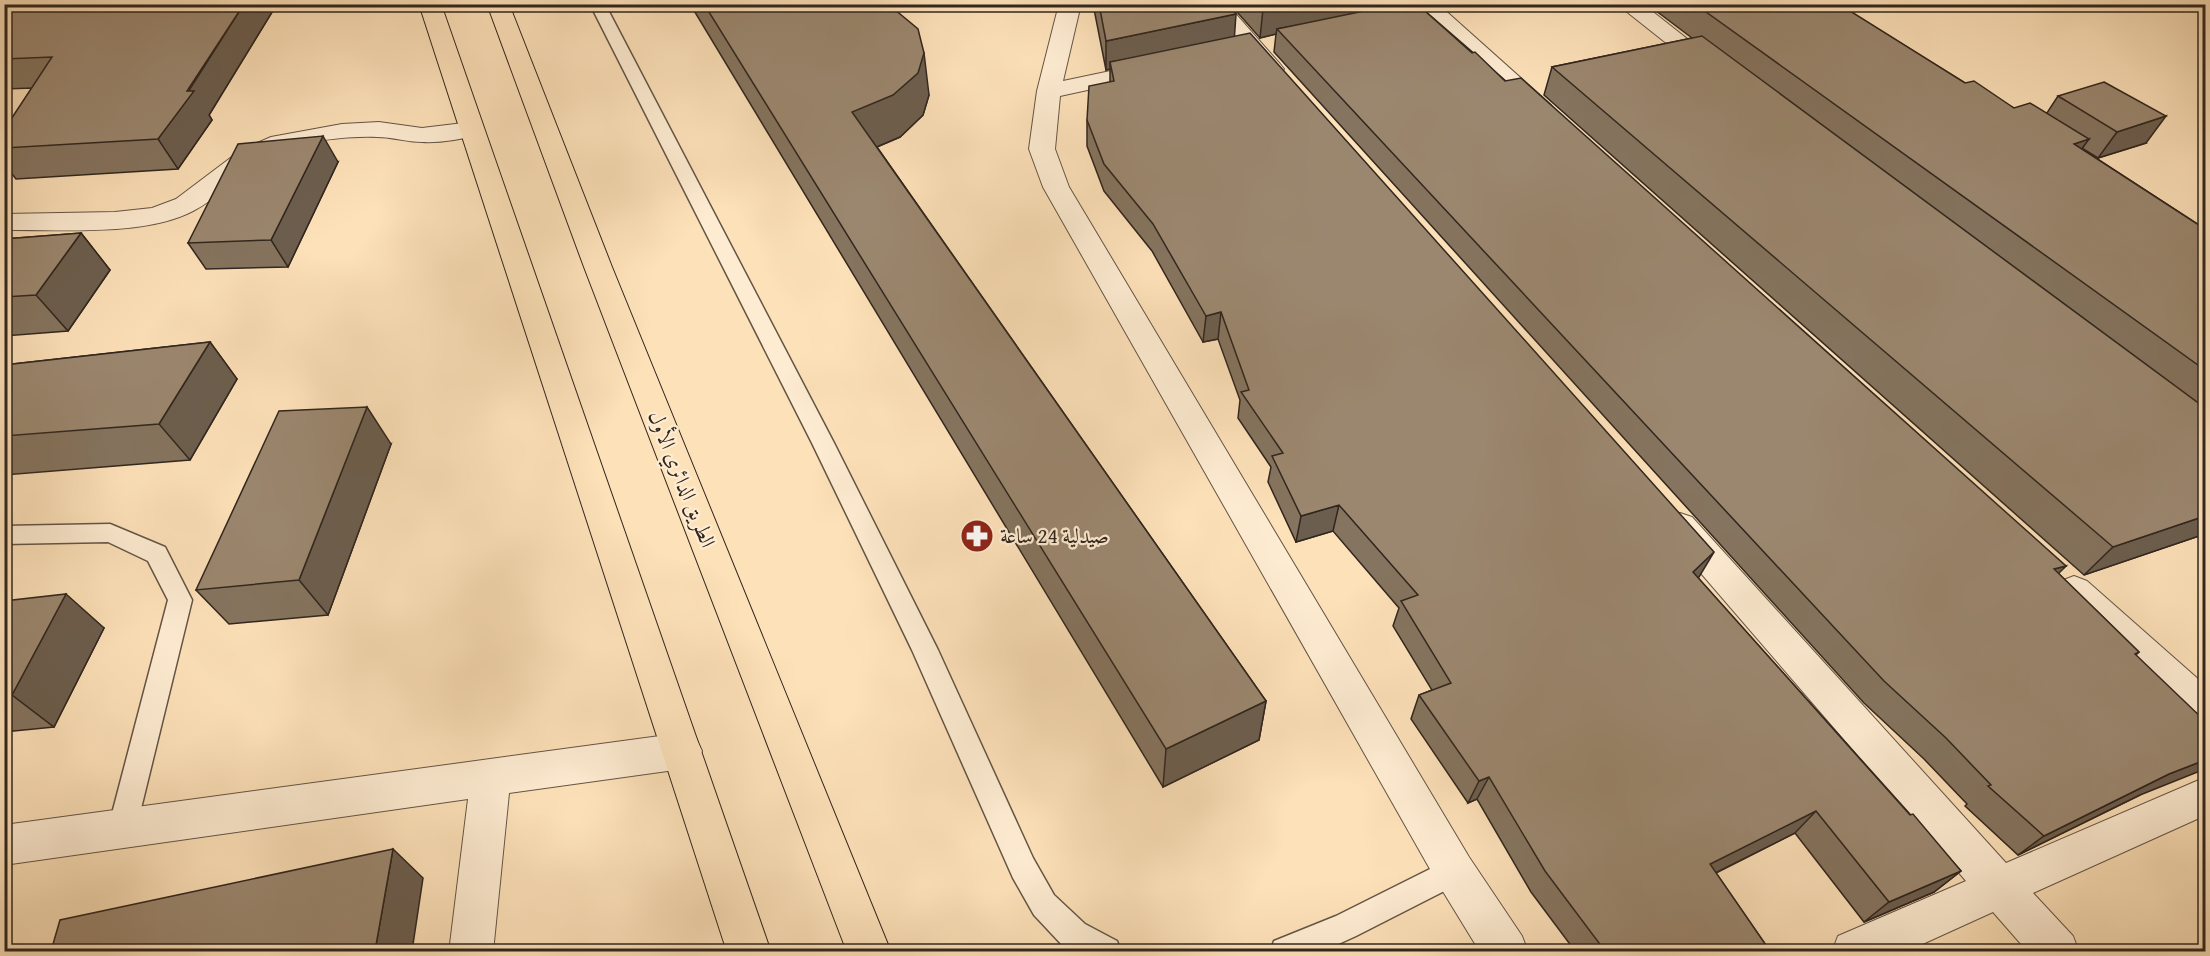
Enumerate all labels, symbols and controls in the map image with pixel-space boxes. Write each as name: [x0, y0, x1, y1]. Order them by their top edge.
street label: الطريق الدائري الأول: [640, 406, 724, 552]
pharmacy icon: صيدلية 24 ساعة: [959, 518, 995, 554]
place label: صيدلية 24 ساعة: [1000, 520, 1109, 551]

